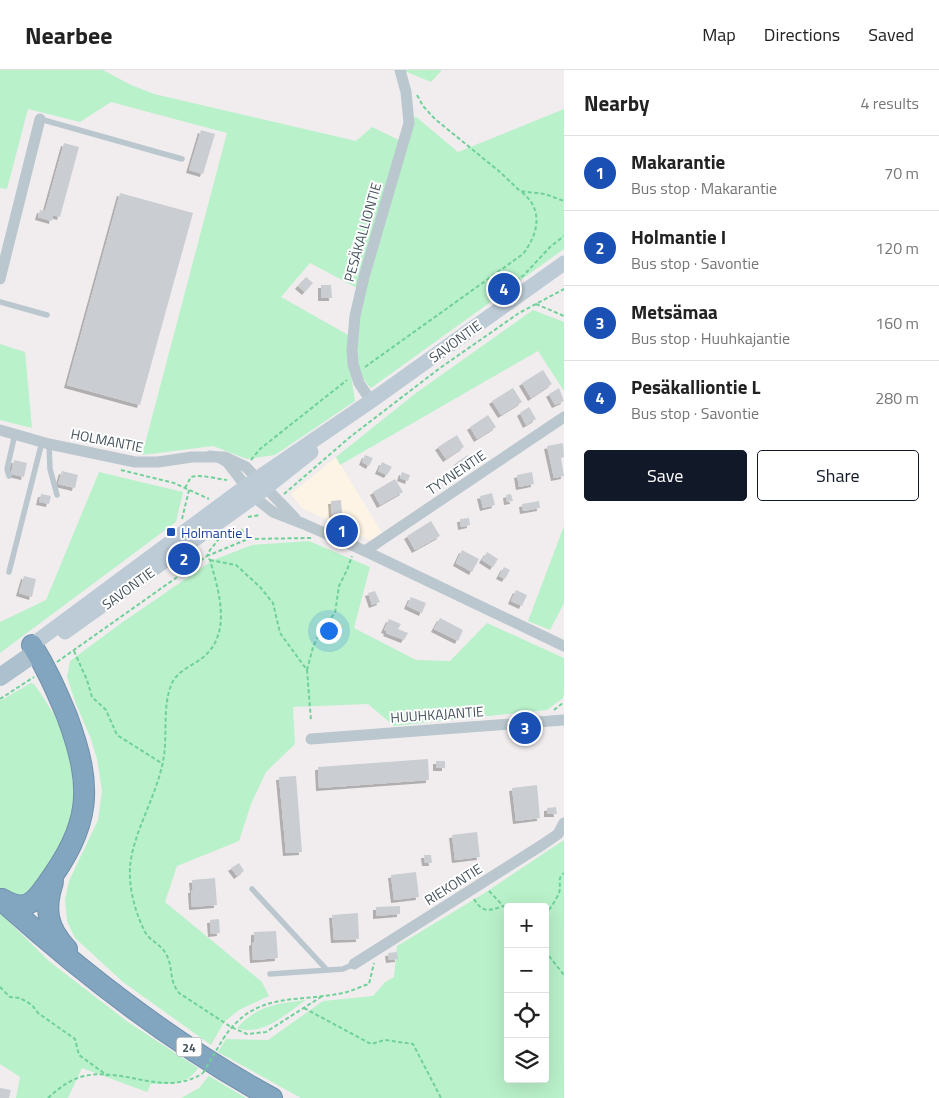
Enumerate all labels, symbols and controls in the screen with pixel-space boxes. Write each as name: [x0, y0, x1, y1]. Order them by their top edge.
text: Nearbee: [25, 17, 112, 53]
text: Map: [702, 21, 736, 48]
text: Directions: [764, 21, 840, 48]
text: Saved: [868, 21, 914, 48]
text: Nearby: [584, 87, 649, 119]
text: 4 results: [860, 91, 919, 115]
text: Makarantie: [631, 147, 725, 176]
text: 1: [596, 161, 604, 185]
text: 70 m: [884, 161, 919, 185]
text: Bus stop · Makarantie: [631, 176, 777, 200]
street label: PESÄKALLIONTIE: [338, 180, 386, 284]
text: Holmantie I: [631, 222, 726, 251]
text: 2: [596, 236, 604, 260]
text: 120 m: [875, 236, 919, 260]
text: Bus stop · Savontie: [631, 251, 759, 275]
pin: 4: [488, 270, 520, 308]
text: Metsämaa: [631, 297, 718, 326]
text: 3: [596, 311, 604, 335]
text: 160 m: [875, 311, 919, 335]
street label: SAVONTIE: [424, 315, 486, 367]
text: Bus stop · Huuhkajantie: [631, 326, 790, 350]
text: Pesäkalliontie L: [631, 372, 761, 401]
text: 4: [596, 386, 604, 410]
text: 280 m: [875, 386, 919, 410]
text: Bus stop · Savontie: [631, 401, 759, 425]
street label: HOLMANTIE: [69, 423, 145, 457]
street label: TYYNENTIE: [422, 444, 490, 500]
button: Save: [584, 450, 747, 501]
button: Share: [757, 450, 919, 501]
pin: 1: [326, 512, 358, 550]
place label: Holmantie L: [181, 522, 252, 543]
marker: Holmantie L: [165, 526, 177, 538]
pin: 2: [168, 540, 200, 578]
street label: SAVONTIE: [97, 562, 159, 614]
your location: [316, 618, 342, 644]
street label: HUUHKAJANTIE: [390, 700, 485, 728]
pin: 3: [509, 709, 541, 747]
street label: RIEKONTIE: [420, 858, 486, 910]
map controls: [504, 903, 549, 1083]
button: +: [504, 903, 549, 948]
button: −: [504, 948, 549, 993]
button: locate: [504, 993, 549, 1038]
road number: 24: [176, 1038, 202, 1056]
button: layers: [504, 1038, 549, 1083]

